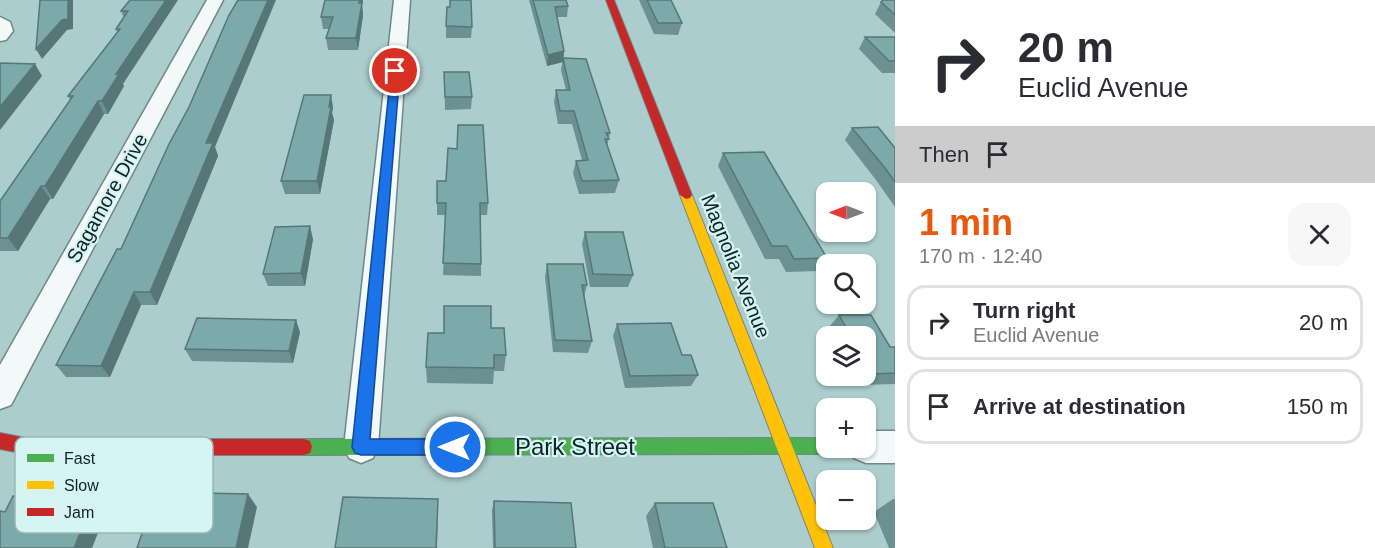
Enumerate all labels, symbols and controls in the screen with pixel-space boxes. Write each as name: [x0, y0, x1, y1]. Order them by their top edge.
icon: right: [919, 24, 997, 102]
text: 20 m: [1018, 24, 1114, 71]
pin: [369, 45, 420, 96]
icon: arrive: [378, 54, 411, 87]
text: Euclid Avenue: [1018, 73, 1189, 103]
street label: Sagamore Drive: [62, 129, 152, 267]
icon: arrive: [981, 138, 1014, 171]
text: Then: [919, 142, 969, 167]
north arrow: [816, 182, 876, 242]
map controls: [816, 182, 876, 530]
street label: Magnolia Avenue: [697, 191, 775, 341]
text: 1 min: [919, 202, 1013, 243]
button: close: [1288, 203, 1351, 266]
text: 170 m · 12:40: [919, 245, 1042, 267]
button: search: [816, 254, 876, 314]
text: Turn right: [973, 298, 1075, 323]
icon: right: [922, 306, 955, 339]
text: 20 m: [1299, 310, 1348, 335]
text: Euclid Avenue: [973, 324, 1099, 346]
button: layers: [816, 326, 876, 386]
icon: arrive: [922, 390, 955, 423]
text: Arrive at destination: [973, 394, 1186, 419]
text: 150 m: [1287, 394, 1348, 419]
button: +: [816, 398, 876, 458]
position arrow: [423, 415, 487, 479]
street label: Park Street: [515, 433, 635, 460]
legend: [15, 437, 213, 533]
text: Fast: [64, 450, 96, 467]
button: −: [816, 470, 876, 530]
text: Slow: [64, 477, 99, 494]
text: Jam: [64, 504, 94, 521]

